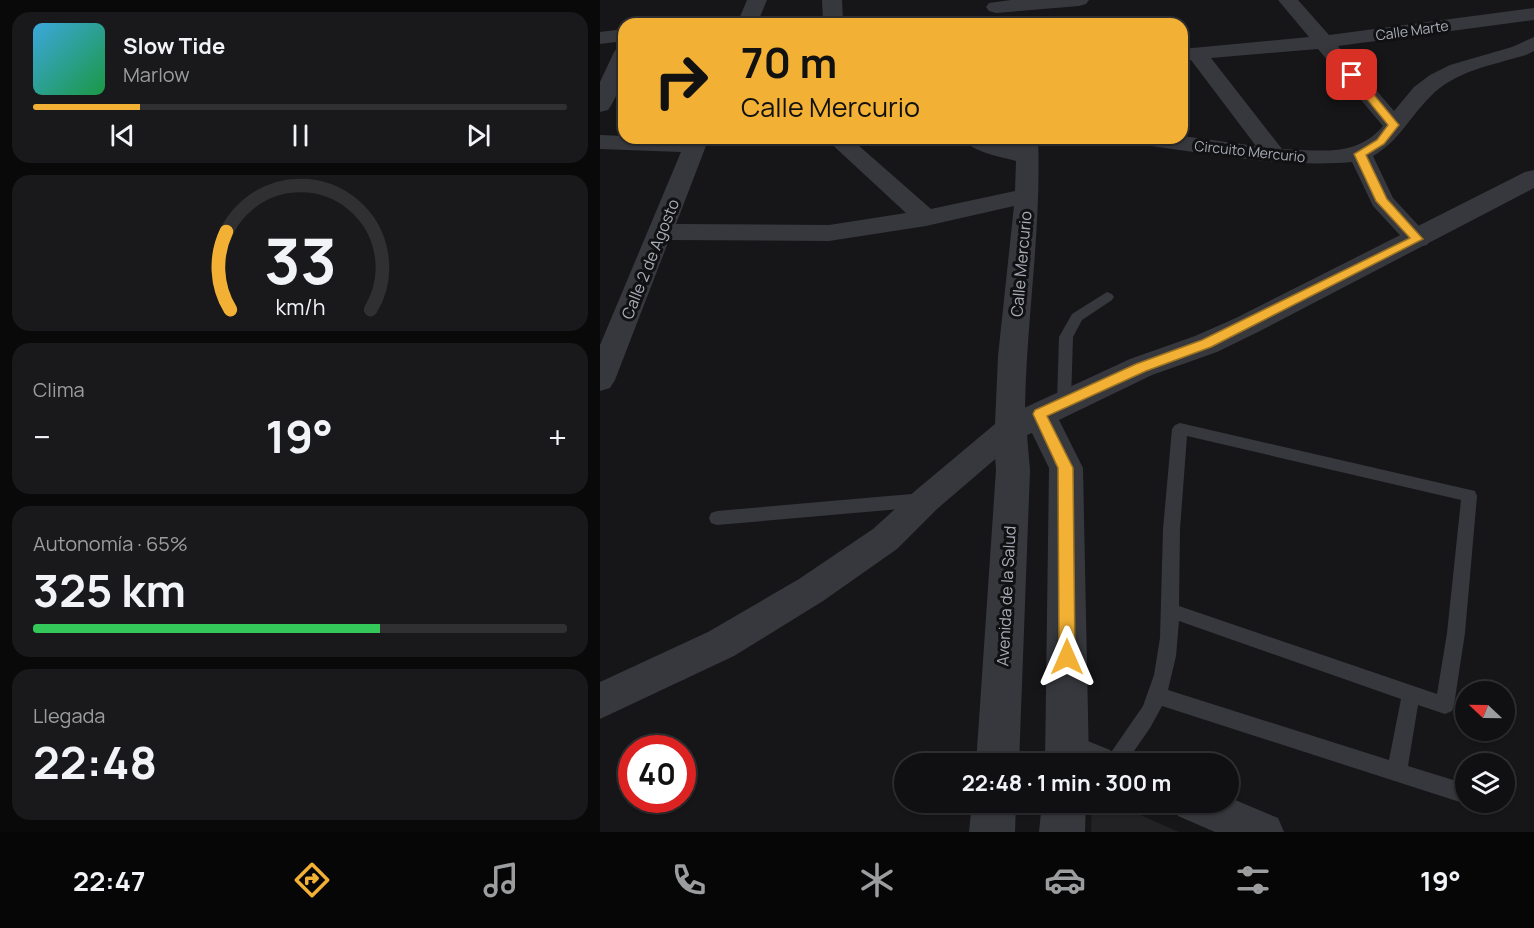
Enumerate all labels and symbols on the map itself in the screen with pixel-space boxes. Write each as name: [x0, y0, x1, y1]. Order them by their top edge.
street label: Calle Marte: [1374, 15, 1450, 45]
pin: [1326, 49, 1377, 100]
street label: Circuito Mercurio: [1194, 136, 1306, 166]
street label: Calle 2 de Agosto: [616, 196, 684, 322]
street label: Calle Mercurio: [1005, 210, 1037, 318]
street label: Avenida de la Salud: [991, 525, 1021, 667]
position arrow: [1035, 625, 1099, 689]
north arrow: [1455, 681, 1515, 741]
speed limit sign: 40: [618, 735, 696, 813]

